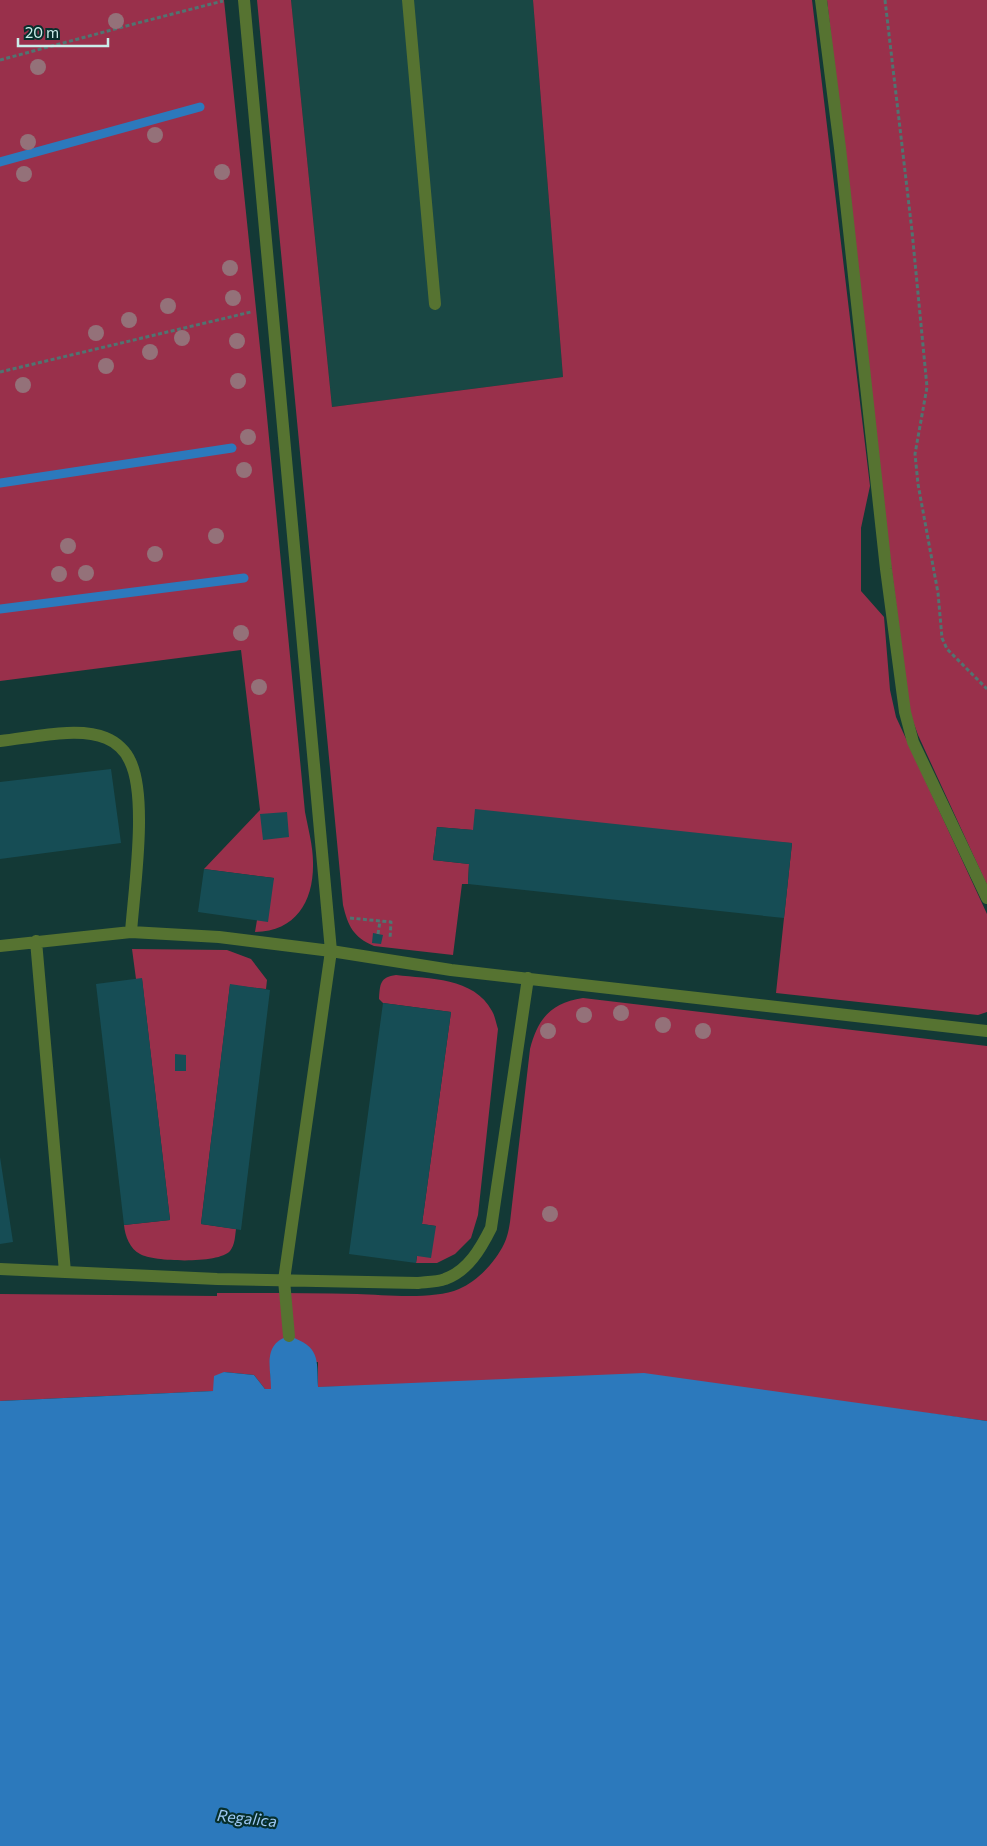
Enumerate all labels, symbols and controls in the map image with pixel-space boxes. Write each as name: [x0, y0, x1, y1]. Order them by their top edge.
scale bar: [18, 15, 108, 47]
text: 20 m: [25, 23, 59, 41]
water label: Regalica: [216, 1805, 278, 1830]

